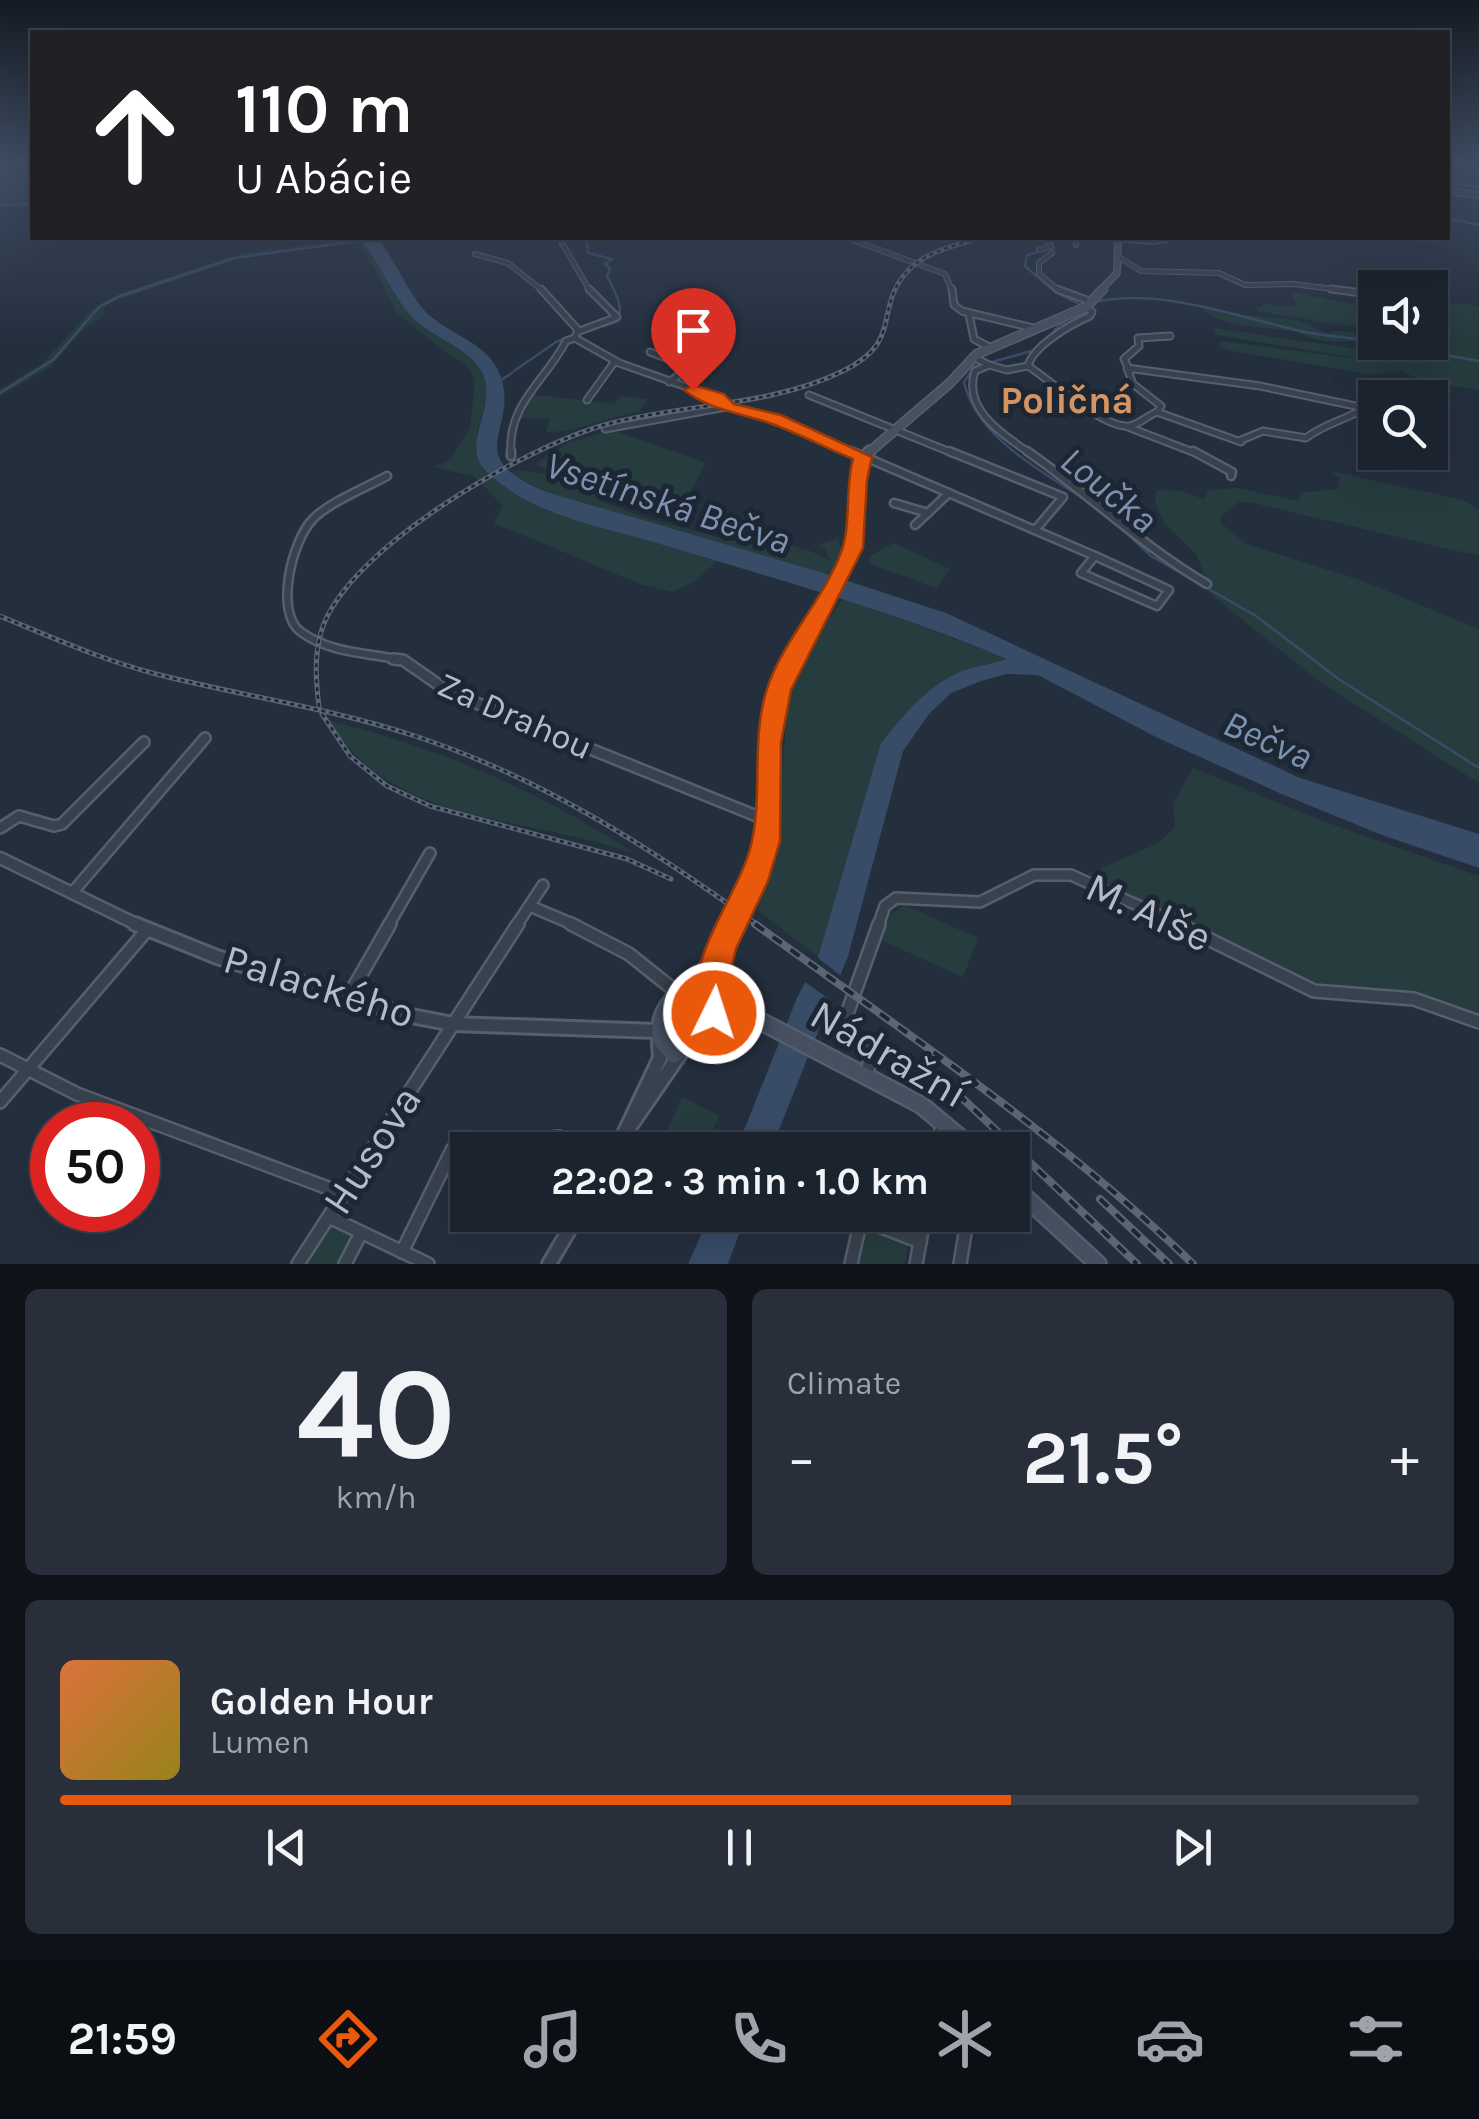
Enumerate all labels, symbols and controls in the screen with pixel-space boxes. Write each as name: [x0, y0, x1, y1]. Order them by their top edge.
text: 110 m: [235, 68, 413, 150]
icon: ahead: [70, 70, 200, 200]
text: U Abácie: [235, 152, 412, 204]
map controls: [1358, 270, 1448, 470]
button: sound: [1358, 270, 1448, 360]
pin: [651, 288, 736, 391]
icon: arrive: [666, 303, 721, 358]
district label: Poličná: [1000, 378, 1134, 423]
button: search: [1358, 380, 1448, 470]
water label: Loučka: [1052, 437, 1166, 543]
water label: Vsetínská Bečva: [540, 442, 796, 564]
street label: Za Drahou: [431, 664, 599, 768]
water label: Bečva: [1216, 701, 1320, 779]
street label: M. Alše: [1078, 861, 1220, 963]
street label: Palackého: [218, 933, 420, 1039]
position arrow: [662, 961, 766, 1065]
street label: Nádražní: [802, 989, 977, 1119]
street label: Husova: [312, 1077, 432, 1223]
speed limit sign: 50: [30, 1102, 160, 1232]
text: 22:02 · 3 min · 1.0 km: [551, 1159, 929, 1204]
text: 40: [296, 1338, 456, 1490]
text: Climate: [787, 1365, 901, 1402]
text: 21.5°: [1022, 1414, 1184, 1502]
text: −: [787, 1426, 816, 1490]
text: +: [1390, 1426, 1419, 1490]
text: km/h: [335, 1479, 417, 1516]
text: Golden Hour: [210, 1679, 433, 1724]
text: Lumen: [210, 1724, 310, 1761]
icon: previous: [259, 1820, 314, 1875]
icon: pause: [712, 1820, 767, 1875]
icon: next: [1165, 1820, 1220, 1875]
icon: directions: [313, 2004, 383, 2074]
icon: music: [518, 2004, 588, 2074]
icon: phone: [724, 2004, 794, 2074]
icon: climate: [930, 2004, 1000, 2074]
icon: car: [1135, 2004, 1205, 2074]
icon: filters: [1341, 2004, 1411, 2074]
text: 21:59: [68, 2013, 177, 2065]

